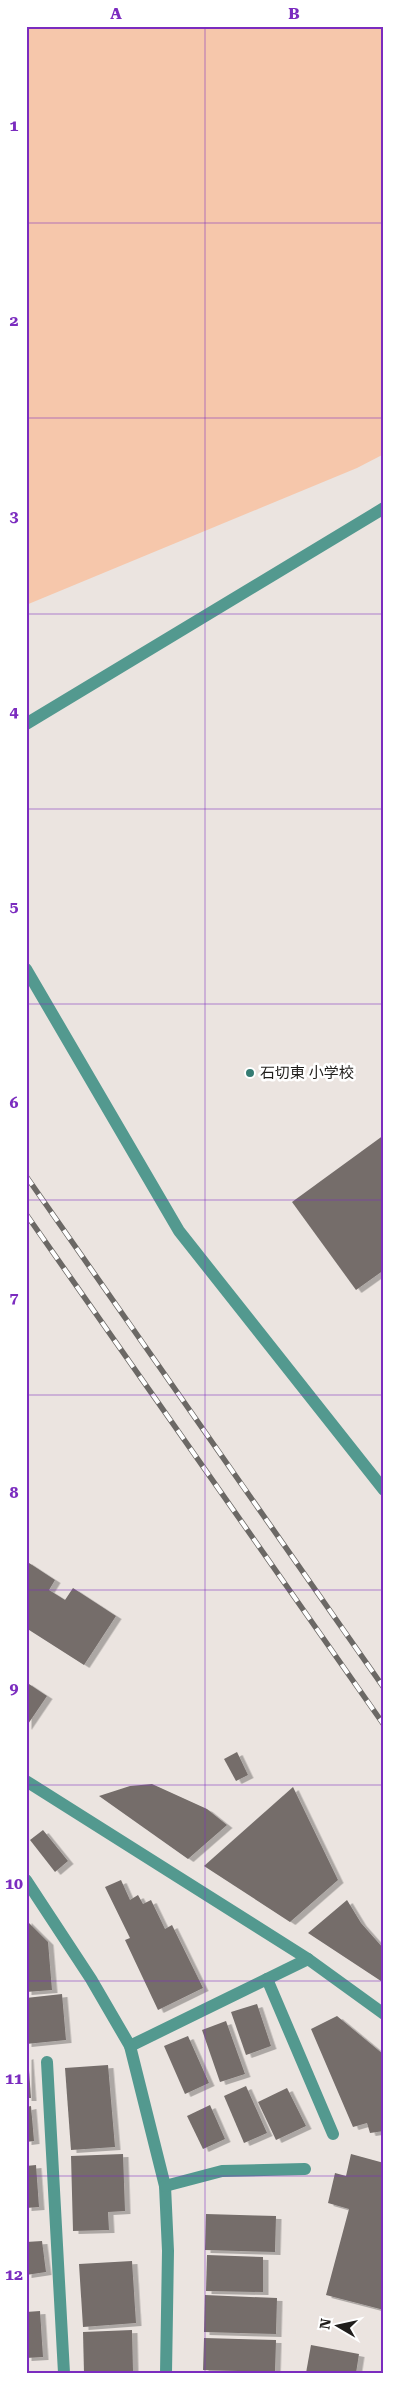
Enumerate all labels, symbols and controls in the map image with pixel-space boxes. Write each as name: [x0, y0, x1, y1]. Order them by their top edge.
text: A: [110, 4, 122, 23]
text: B: [288, 4, 300, 23]
text: 1: [10, 116, 19, 135]
text: 2: [10, 311, 19, 330]
text: 3: [10, 507, 19, 526]
text: 4: [10, 702, 19, 721]
text: 5: [10, 897, 19, 916]
place label: 石切東 小学校: [260, 1064, 354, 1082]
marker: 石切東 小学校: [244, 1067, 256, 1079]
text: 6: [10, 1093, 19, 1112]
text: 7: [10, 1288, 19, 1307]
text: 8: [10, 1483, 19, 1502]
text: 9: [10, 1679, 19, 1698]
text: 10: [5, 1874, 23, 1893]
text: 11: [5, 2069, 23, 2088]
text: 12: [5, 2265, 23, 2284]
north arrow: [312, 2302, 362, 2352]
text: N: [316, 2317, 334, 2331]

